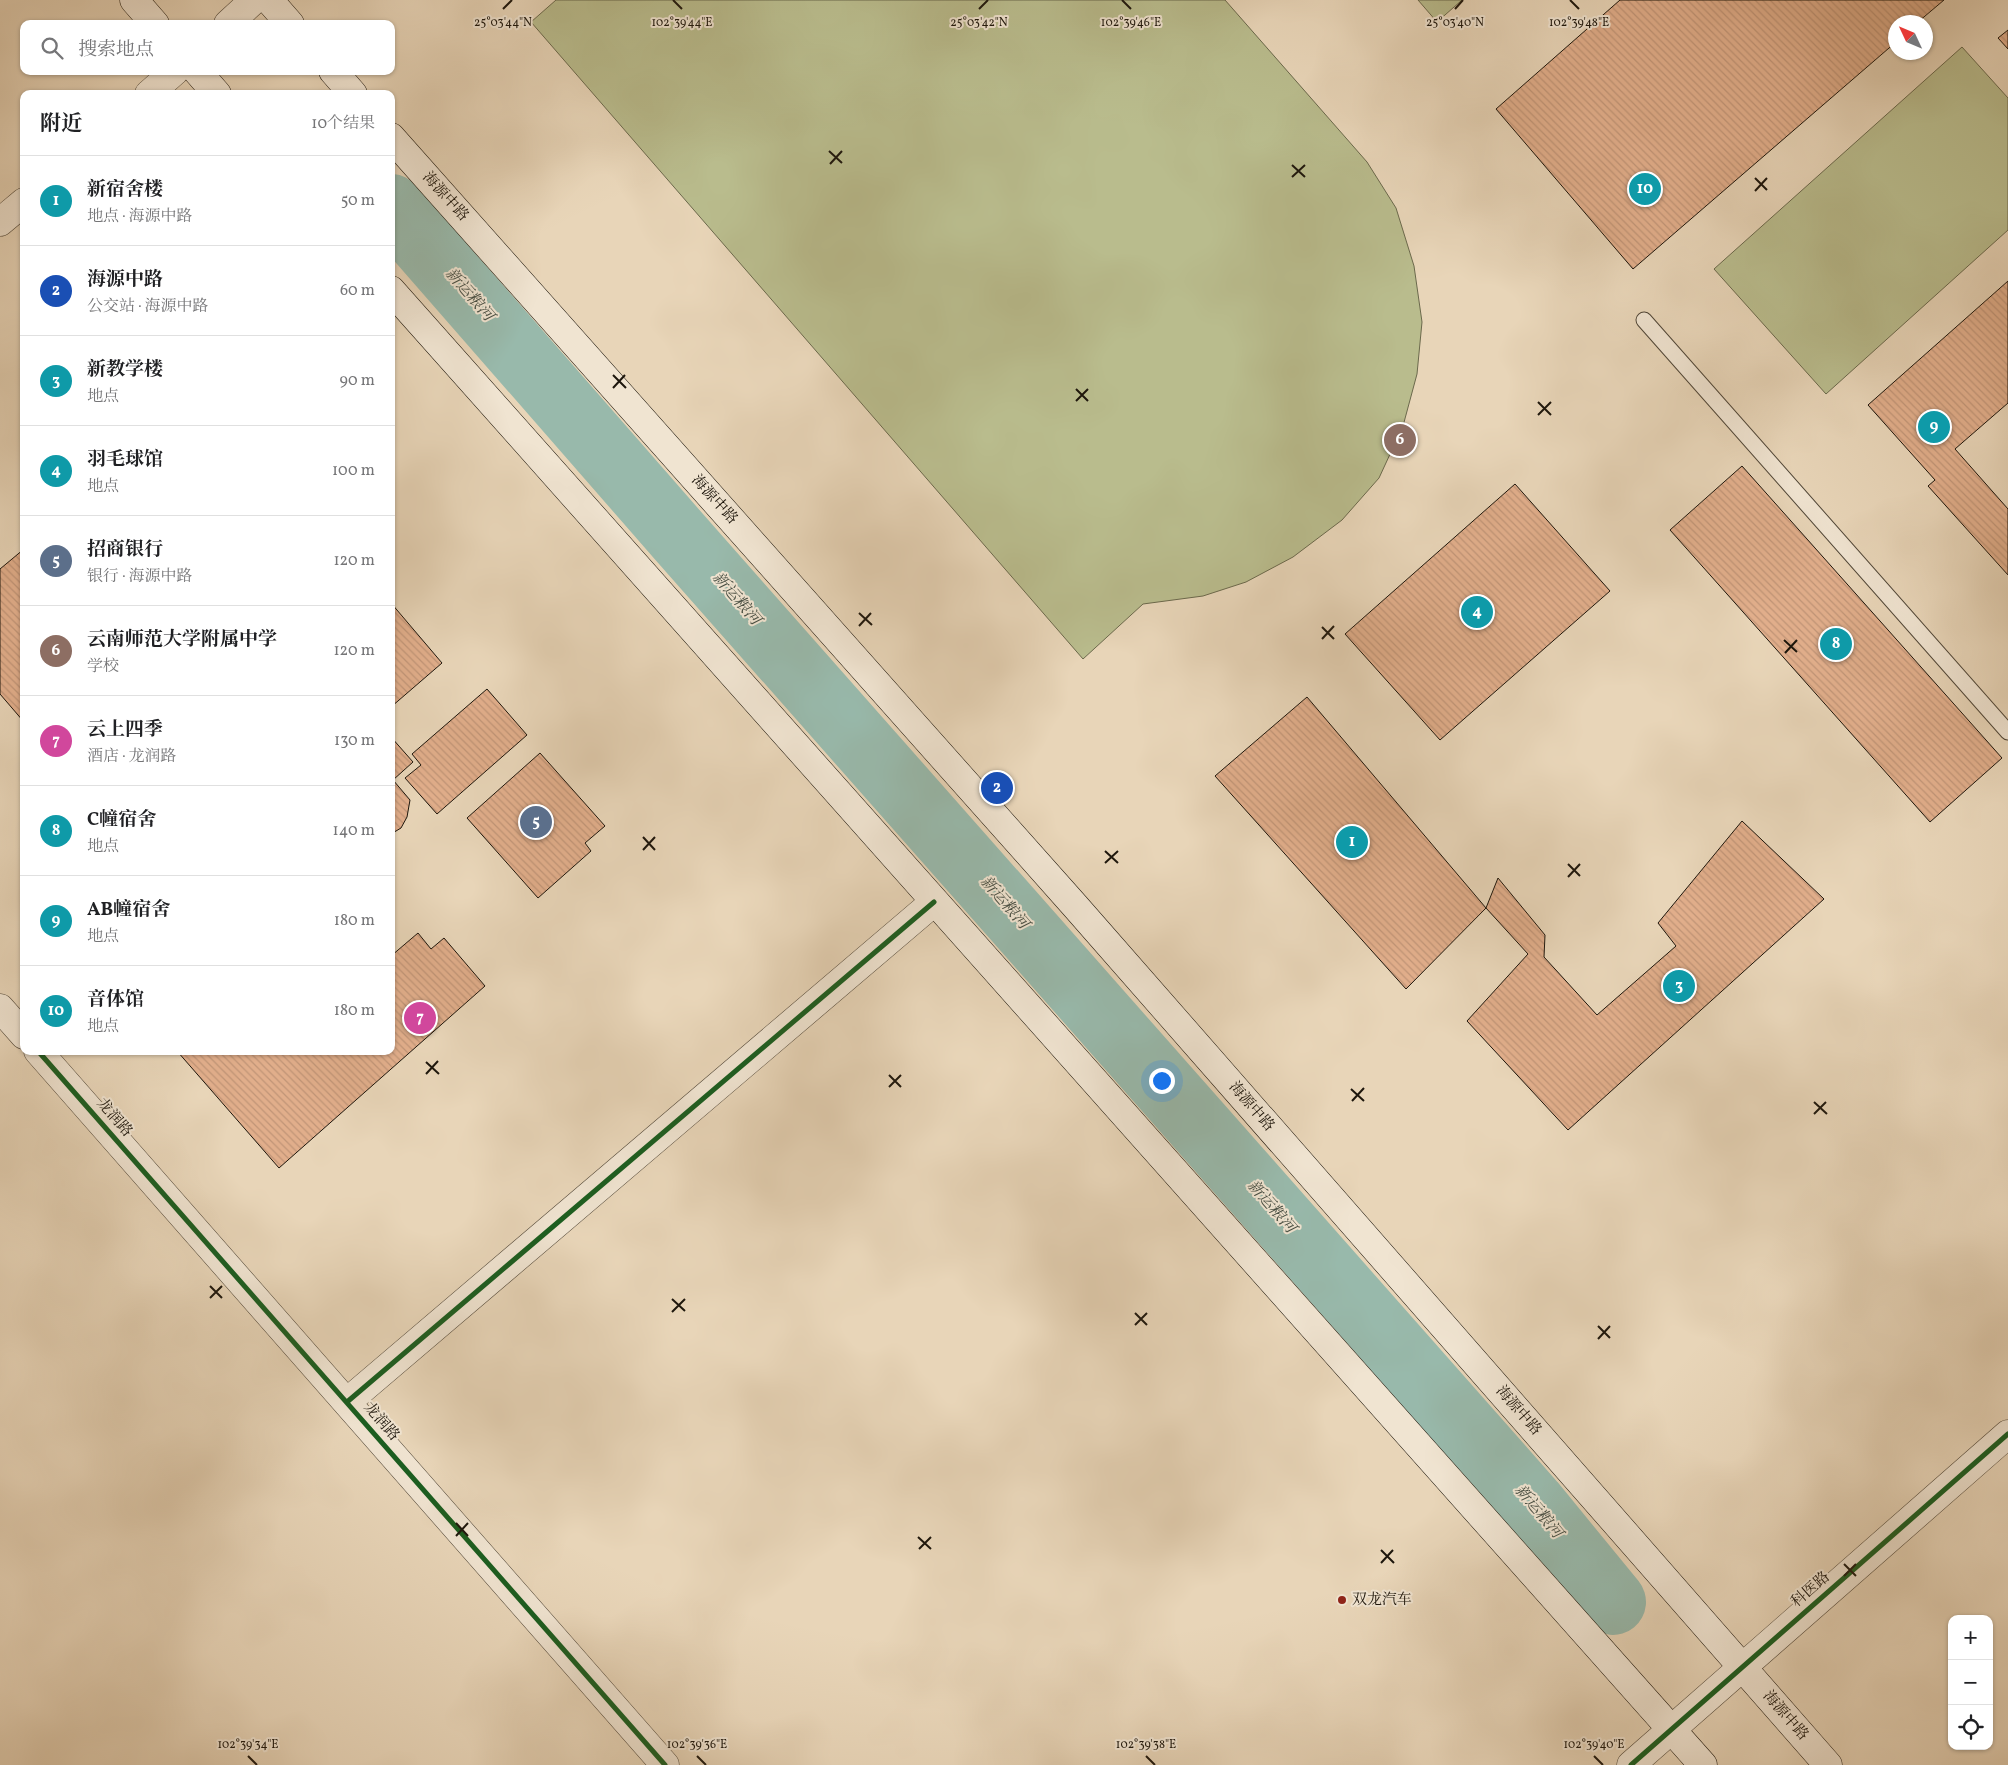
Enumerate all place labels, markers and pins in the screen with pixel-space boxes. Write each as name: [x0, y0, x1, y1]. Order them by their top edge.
pin: 10: [1629, 170, 1661, 208]
pin: 9: [1918, 408, 1950, 446]
pin: 6: [1384, 421, 1416, 459]
pin: 4: [1461, 593, 1493, 631]
pin: 8: [1820, 625, 1852, 663]
pin: 2: [981, 769, 1013, 807]
pin: 5: [520, 803, 552, 841]
pin: 1: [1336, 823, 1368, 861]
pin: 3: [1663, 967, 1695, 1005]
pin: 7: [404, 999, 436, 1037]
place label: 双龙汽车: [1352, 1590, 1412, 1611]
marker: 双龙汽车: [1336, 1594, 1348, 1606]

